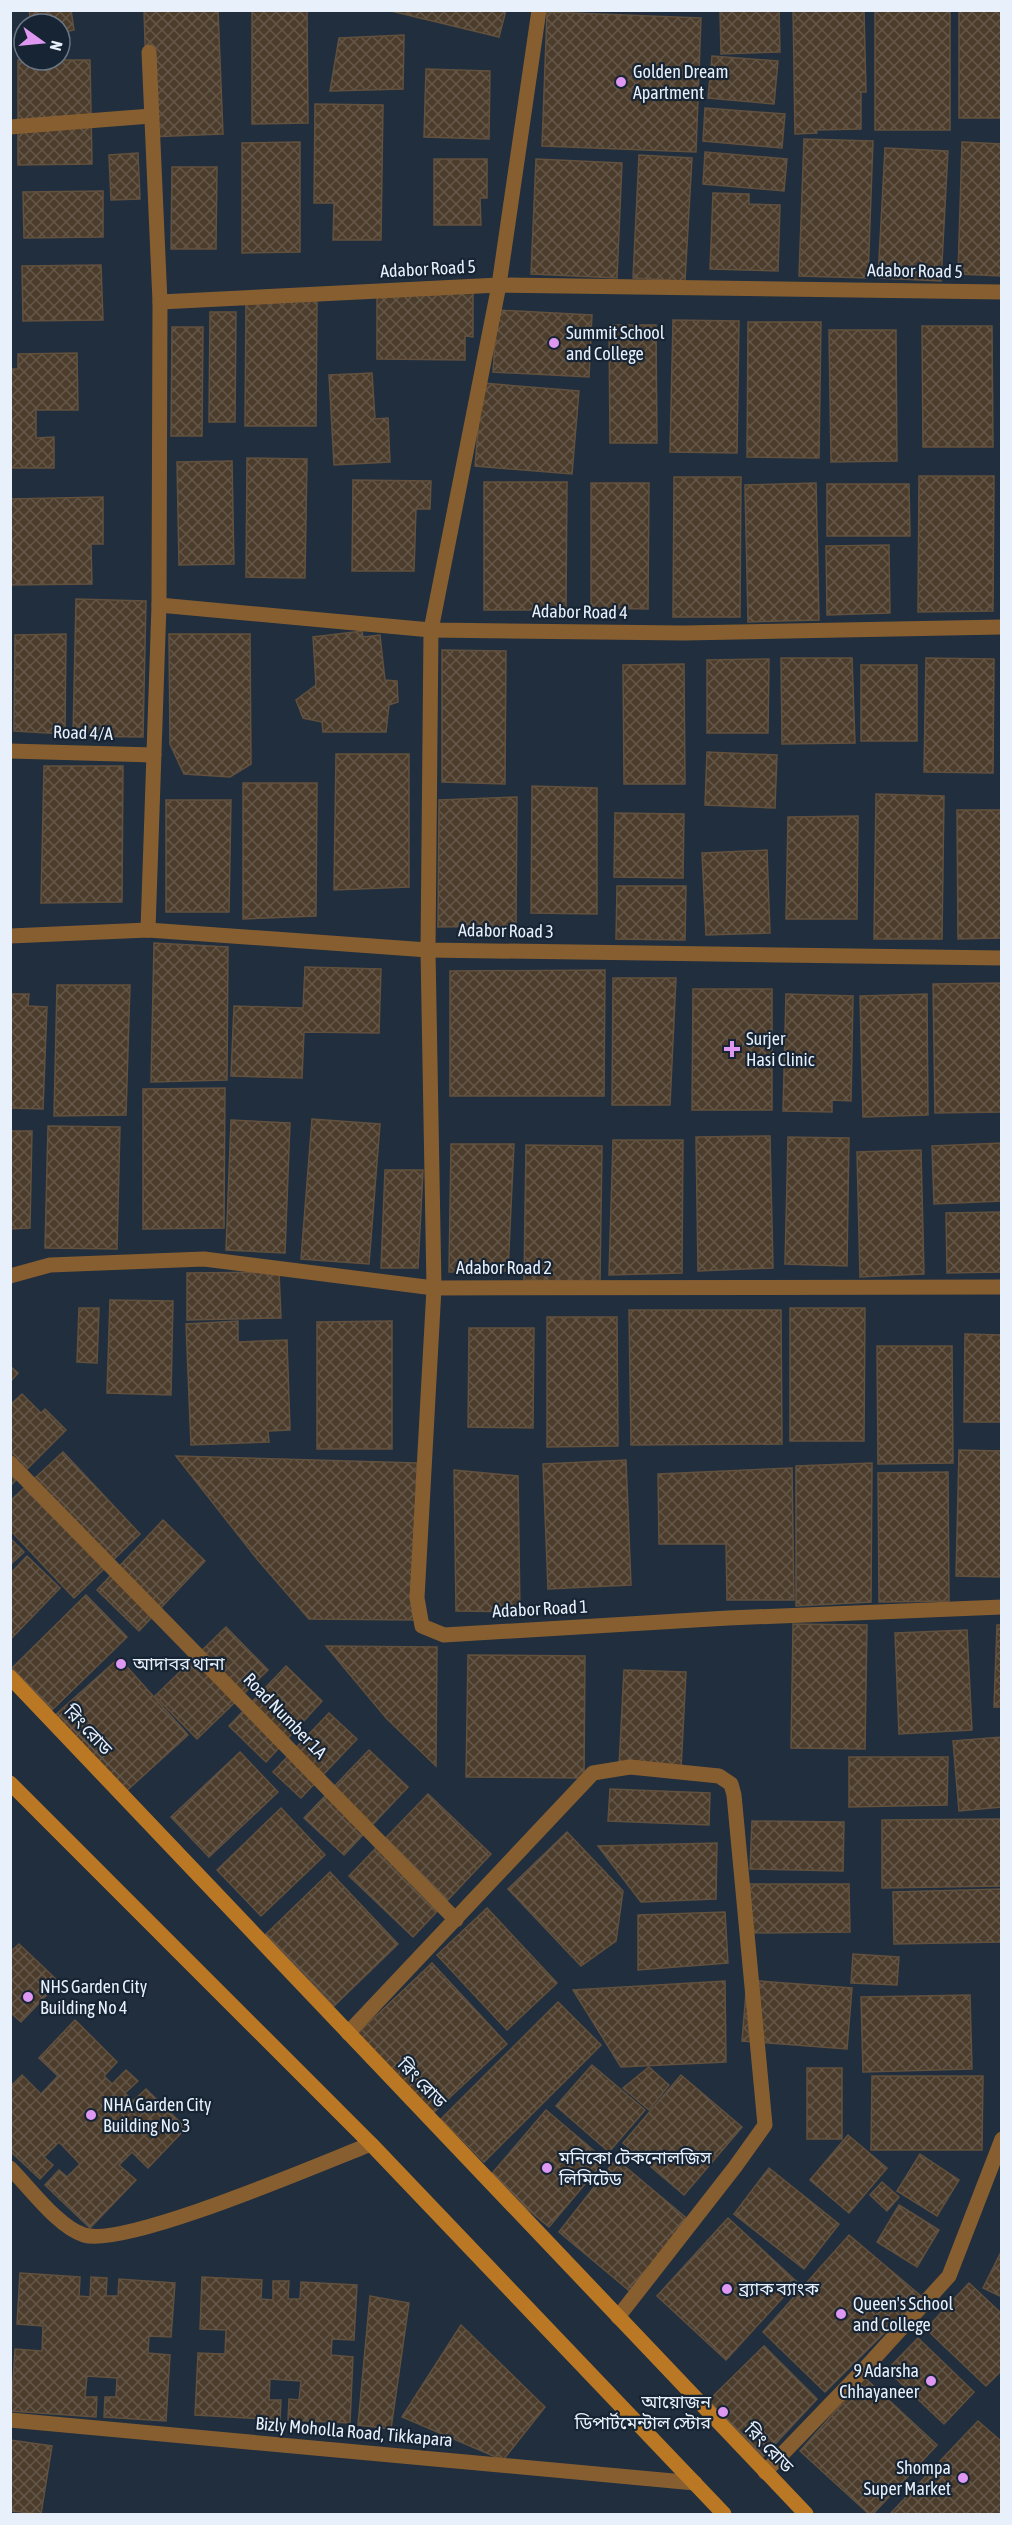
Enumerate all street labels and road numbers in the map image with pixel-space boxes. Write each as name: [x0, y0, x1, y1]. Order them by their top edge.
street label: Adabor Road 5: [380, 256, 476, 281]
street label: Adabor Road 5: [867, 259, 963, 282]
street label: Adabor Road 4: [532, 600, 628, 623]
street label: Road 4/A: [53, 721, 114, 744]
street label: Adabor Road 3: [458, 919, 554, 942]
street label: Adabor Road 2: [456, 1257, 552, 1278]
street label: Adabor Road 1: [492, 1596, 588, 1621]
street label: Road Number 1A: [239, 1668, 332, 1763]
street label: রিং রোড: [59, 1700, 117, 1759]
street label: রিং রোড: [393, 2053, 451, 2112]
street label: Bizly Moholla Road, Tikkapara: [255, 2412, 454, 2451]
street label: রিং রোড: [740, 2418, 798, 2477]

